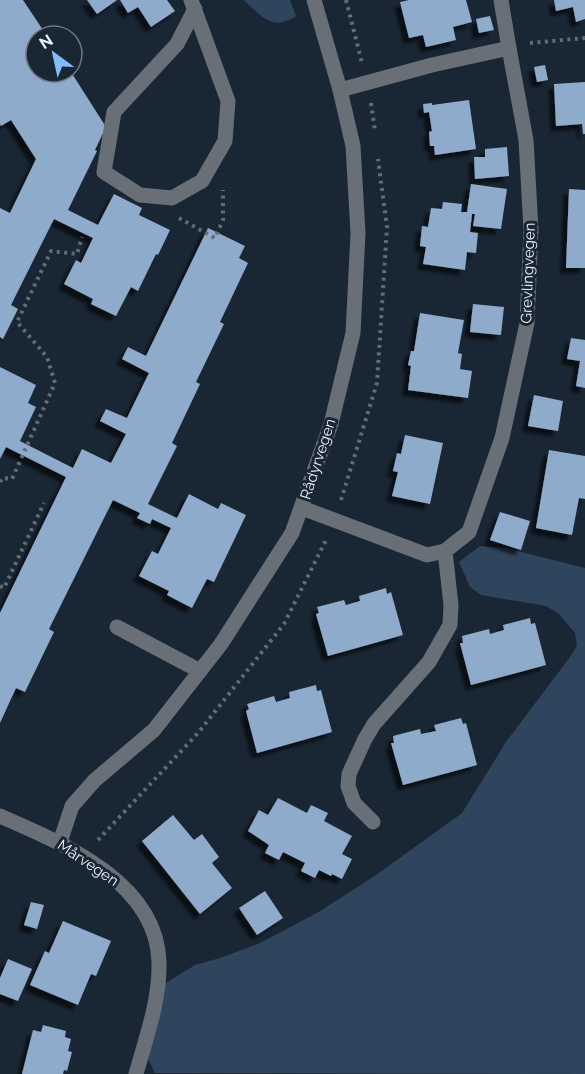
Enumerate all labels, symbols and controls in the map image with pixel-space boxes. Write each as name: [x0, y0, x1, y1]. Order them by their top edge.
north arrow: [24, 24, 84, 84]
text: N: [36, 31, 56, 53]
street label: Grevlingvegen: [517, 222, 539, 324]
street label: Rådyrvegen: [296, 416, 340, 502]
street label: Mårvegen: [54, 836, 122, 890]

